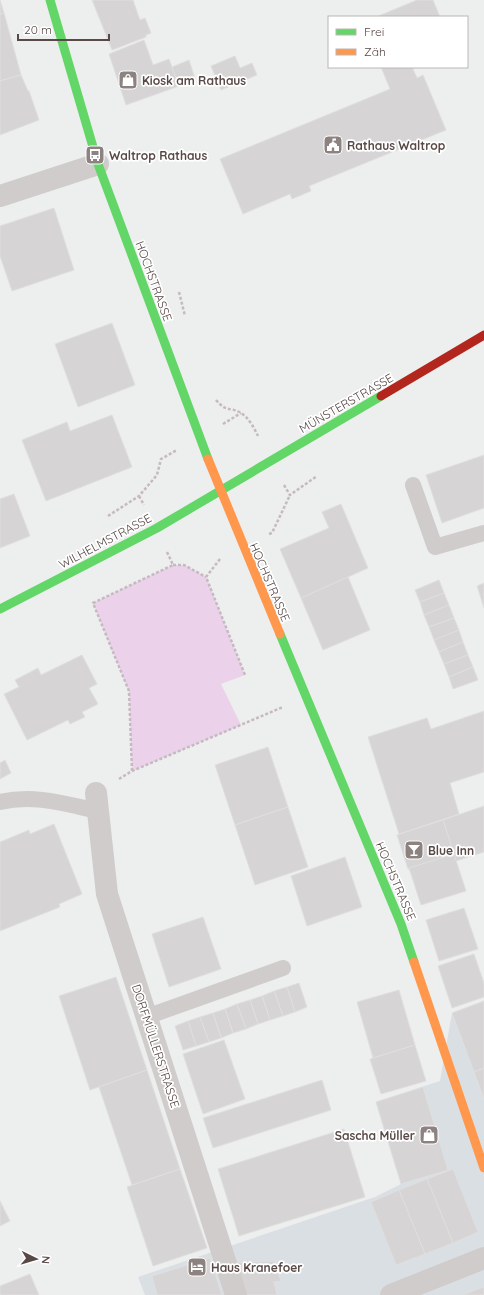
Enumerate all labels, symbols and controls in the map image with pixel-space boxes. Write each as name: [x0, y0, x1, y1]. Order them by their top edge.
scale bar: [18, 16, 109, 42]
legend: [328, 16, 468, 68]
text: 20 m: [24, 22, 52, 37]
text: Frei: [364, 24, 384, 39]
text: Zäh: [364, 44, 386, 59]
shop icon: Kiosk am Rathaus: [117, 69, 139, 91]
place label: Kiosk am Rathaus: [142, 73, 246, 88]
public building icon: Rathaus Waltrop: [322, 134, 344, 156]
place label: Rathaus Waltrop: [347, 138, 446, 153]
bus stop icon: Waltrop Rathaus: [84, 144, 106, 166]
place label: Waltrop Rathaus: [109, 148, 207, 163]
street label: HOCHSTRASSE: [133, 239, 176, 323]
street label: MÜNSTERSTRASSE: [296, 370, 396, 436]
street label: WILHELMSTRASSE: [56, 510, 154, 572]
street label: HOCHSTRASSE: [247, 540, 293, 624]
street label: HOCHSTRASSE: [373, 839, 419, 923]
bar icon: Blue Inn: [403, 839, 425, 861]
place label: Blue Inn: [428, 843, 474, 858]
street label: DORFMÜLLERSTRASSE: [129, 982, 183, 1110]
shop icon: Sascha Müller: [418, 1124, 440, 1146]
place label: Sascha Müller: [335, 1128, 415, 1143]
north arrow: [16, 1239, 56, 1279]
text: N: [39, 1255, 53, 1265]
hotel icon: Haus Kranefoer: [186, 1256, 208, 1278]
place label: Haus Kranefoer: [211, 1260, 303, 1275]

